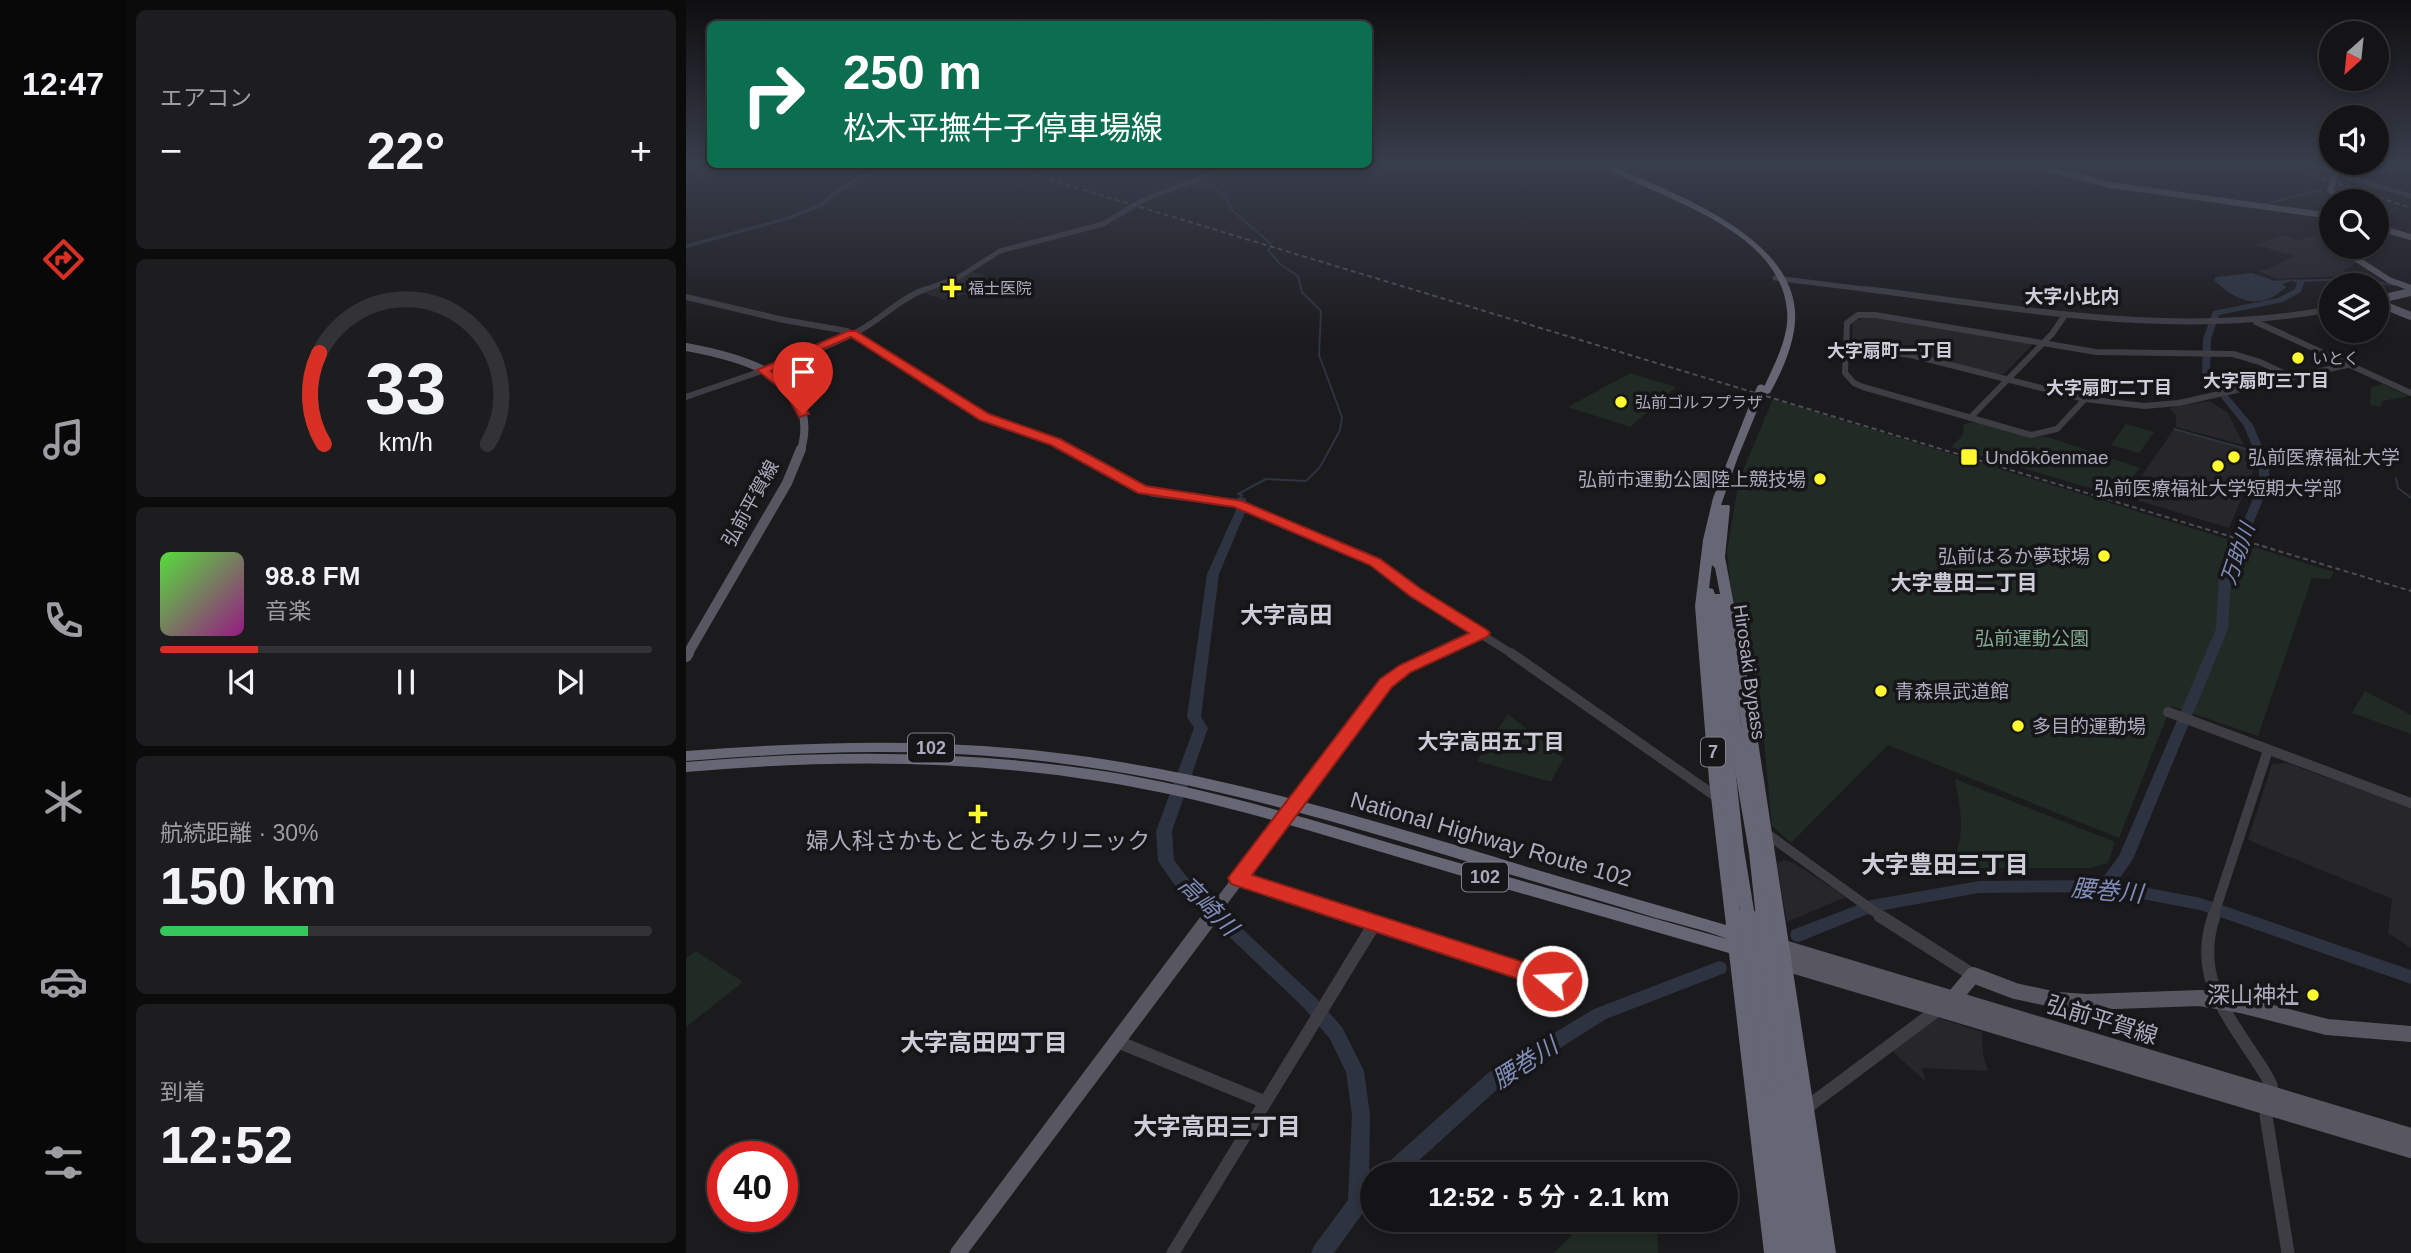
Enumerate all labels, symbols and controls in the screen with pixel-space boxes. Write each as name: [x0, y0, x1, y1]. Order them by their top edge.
north arrow: [2319, 21, 2389, 91]
map controls: [2319, 21, 2389, 343]
text: 250 m: [843, 45, 982, 99]
icon: right: [728, 49, 819, 140]
text: 12:47: [22, 66, 104, 102]
text: エアコン: [160, 85, 252, 111]
button: sound: [2319, 105, 2389, 175]
text: 松木平撫牛子停車場線: [843, 110, 1163, 146]
text: 22°: [367, 122, 445, 180]
text: −: [160, 130, 182, 172]
text: +: [630, 130, 652, 172]
button: search: [2319, 189, 2389, 259]
icon: directions: [39, 235, 88, 284]
button: layers: [2319, 273, 2389, 343]
marker: 福士医院: [942, 278, 962, 298]
place label: 福士医院: [968, 280, 1032, 297]
district label: 大字小比内: [2024, 286, 2120, 307]
district label: 大字扇町一丁目: [1827, 341, 1953, 361]
pin: [773, 342, 833, 414]
text: 33: [366, 348, 446, 429]
marker: いとく: [2290, 350, 2306, 366]
place label: いとく: [2312, 350, 2360, 367]
icon: arrive: [784, 353, 822, 391]
district label: 大字扇町三丁目: [2203, 371, 2329, 391]
district label: 大字扇町二丁目: [2046, 378, 2172, 398]
marker: 弘前ゴルフプラザ: [1613, 394, 1629, 410]
place label: 弘前ゴルフプラザ: [1635, 394, 1763, 411]
icon: music: [39, 415, 88, 464]
text: km/h: [379, 428, 433, 456]
marker: Undōkōenmae: [1959, 447, 1979, 467]
place label: Undōkōenmae: [1985, 447, 2109, 468]
place label: 弘前医療福祉大学: [2248, 447, 2400, 468]
marker: 弘前医療福祉大学: [2226, 449, 2242, 465]
street label: 弘前平賀線: [718, 457, 783, 550]
marker: 弘前医療福祉大学短期大学部: [2210, 458, 2226, 474]
place label: 弘前市運動公園陸上競技場: [1578, 469, 1806, 490]
marker: 弘前市運動公園陸上競技場: [1812, 471, 1828, 487]
place label: 弘前医療福祉大学短期大学部: [2094, 478, 2342, 499]
water label: 万助川: [2216, 518, 2259, 587]
place label: 弘前はるか夢球場: [1938, 546, 2090, 567]
marker: 弘前はるか夢球場: [2096, 548, 2112, 564]
text: 98.8 FM: [265, 561, 360, 591]
district label: 大字豊田二丁目: [1891, 571, 2038, 594]
icon: phone: [39, 596, 88, 645]
text: 音楽: [265, 598, 311, 624]
district label: 大字高田: [1240, 602, 1332, 628]
street label: Hirosaki Bypass: [1730, 603, 1769, 741]
park label: 弘前運動公園: [1975, 628, 2089, 649]
icon: previous: [223, 663, 261, 701]
icon: pause: [387, 663, 425, 701]
icon: next: [551, 663, 589, 701]
place label: 青森県武道館: [1895, 681, 2009, 702]
marker: 青森県武道館: [1873, 683, 1889, 699]
place label: 多目的運動場: [2032, 716, 2146, 737]
marker: 多目的運動場: [2010, 718, 2026, 734]
district label: 大字高田五丁目: [1418, 730, 1565, 753]
road number: 102: [908, 734, 954, 762]
road number: 7: [1701, 738, 1725, 766]
icon: climate: [39, 777, 88, 826]
street label: National Highway Route 102: [1347, 786, 1635, 892]
marker: 婦人科さかもとともみクリニック: [968, 804, 988, 824]
text: 航続距離 · 30%: [160, 820, 318, 846]
place label: 婦人科さかもとともみクリニック: [806, 828, 1150, 854]
district label: 大字豊田三丁目: [1861, 851, 2029, 878]
text: 150 km: [160, 857, 336, 915]
road number: 102: [1462, 862, 1508, 892]
water label: 高崎川: [1173, 871, 1245, 943]
water label: 腰巻川: [2070, 874, 2147, 907]
position arrow: [1515, 944, 1589, 1018]
icon: car: [39, 957, 88, 1006]
place label: 深山神社: [2207, 982, 2299, 1008]
marker: 深山神社: [2305, 987, 2321, 1003]
street label: 弘前平賀線: [2043, 991, 2161, 1049]
district label: 大字高田四丁目: [900, 1029, 1068, 1056]
water label: 腰巻川: [1487, 1030, 1565, 1094]
text: 到着: [160, 1079, 206, 1105]
district label: 大字高田三丁目: [1133, 1113, 1301, 1140]
text: 12:52: [160, 1116, 293, 1174]
icon: filters: [39, 1138, 88, 1187]
speed limit sign: 40: [707, 1141, 798, 1232]
text: 12:52 · 5 分 · 2.1 km: [1428, 1182, 1670, 1212]

